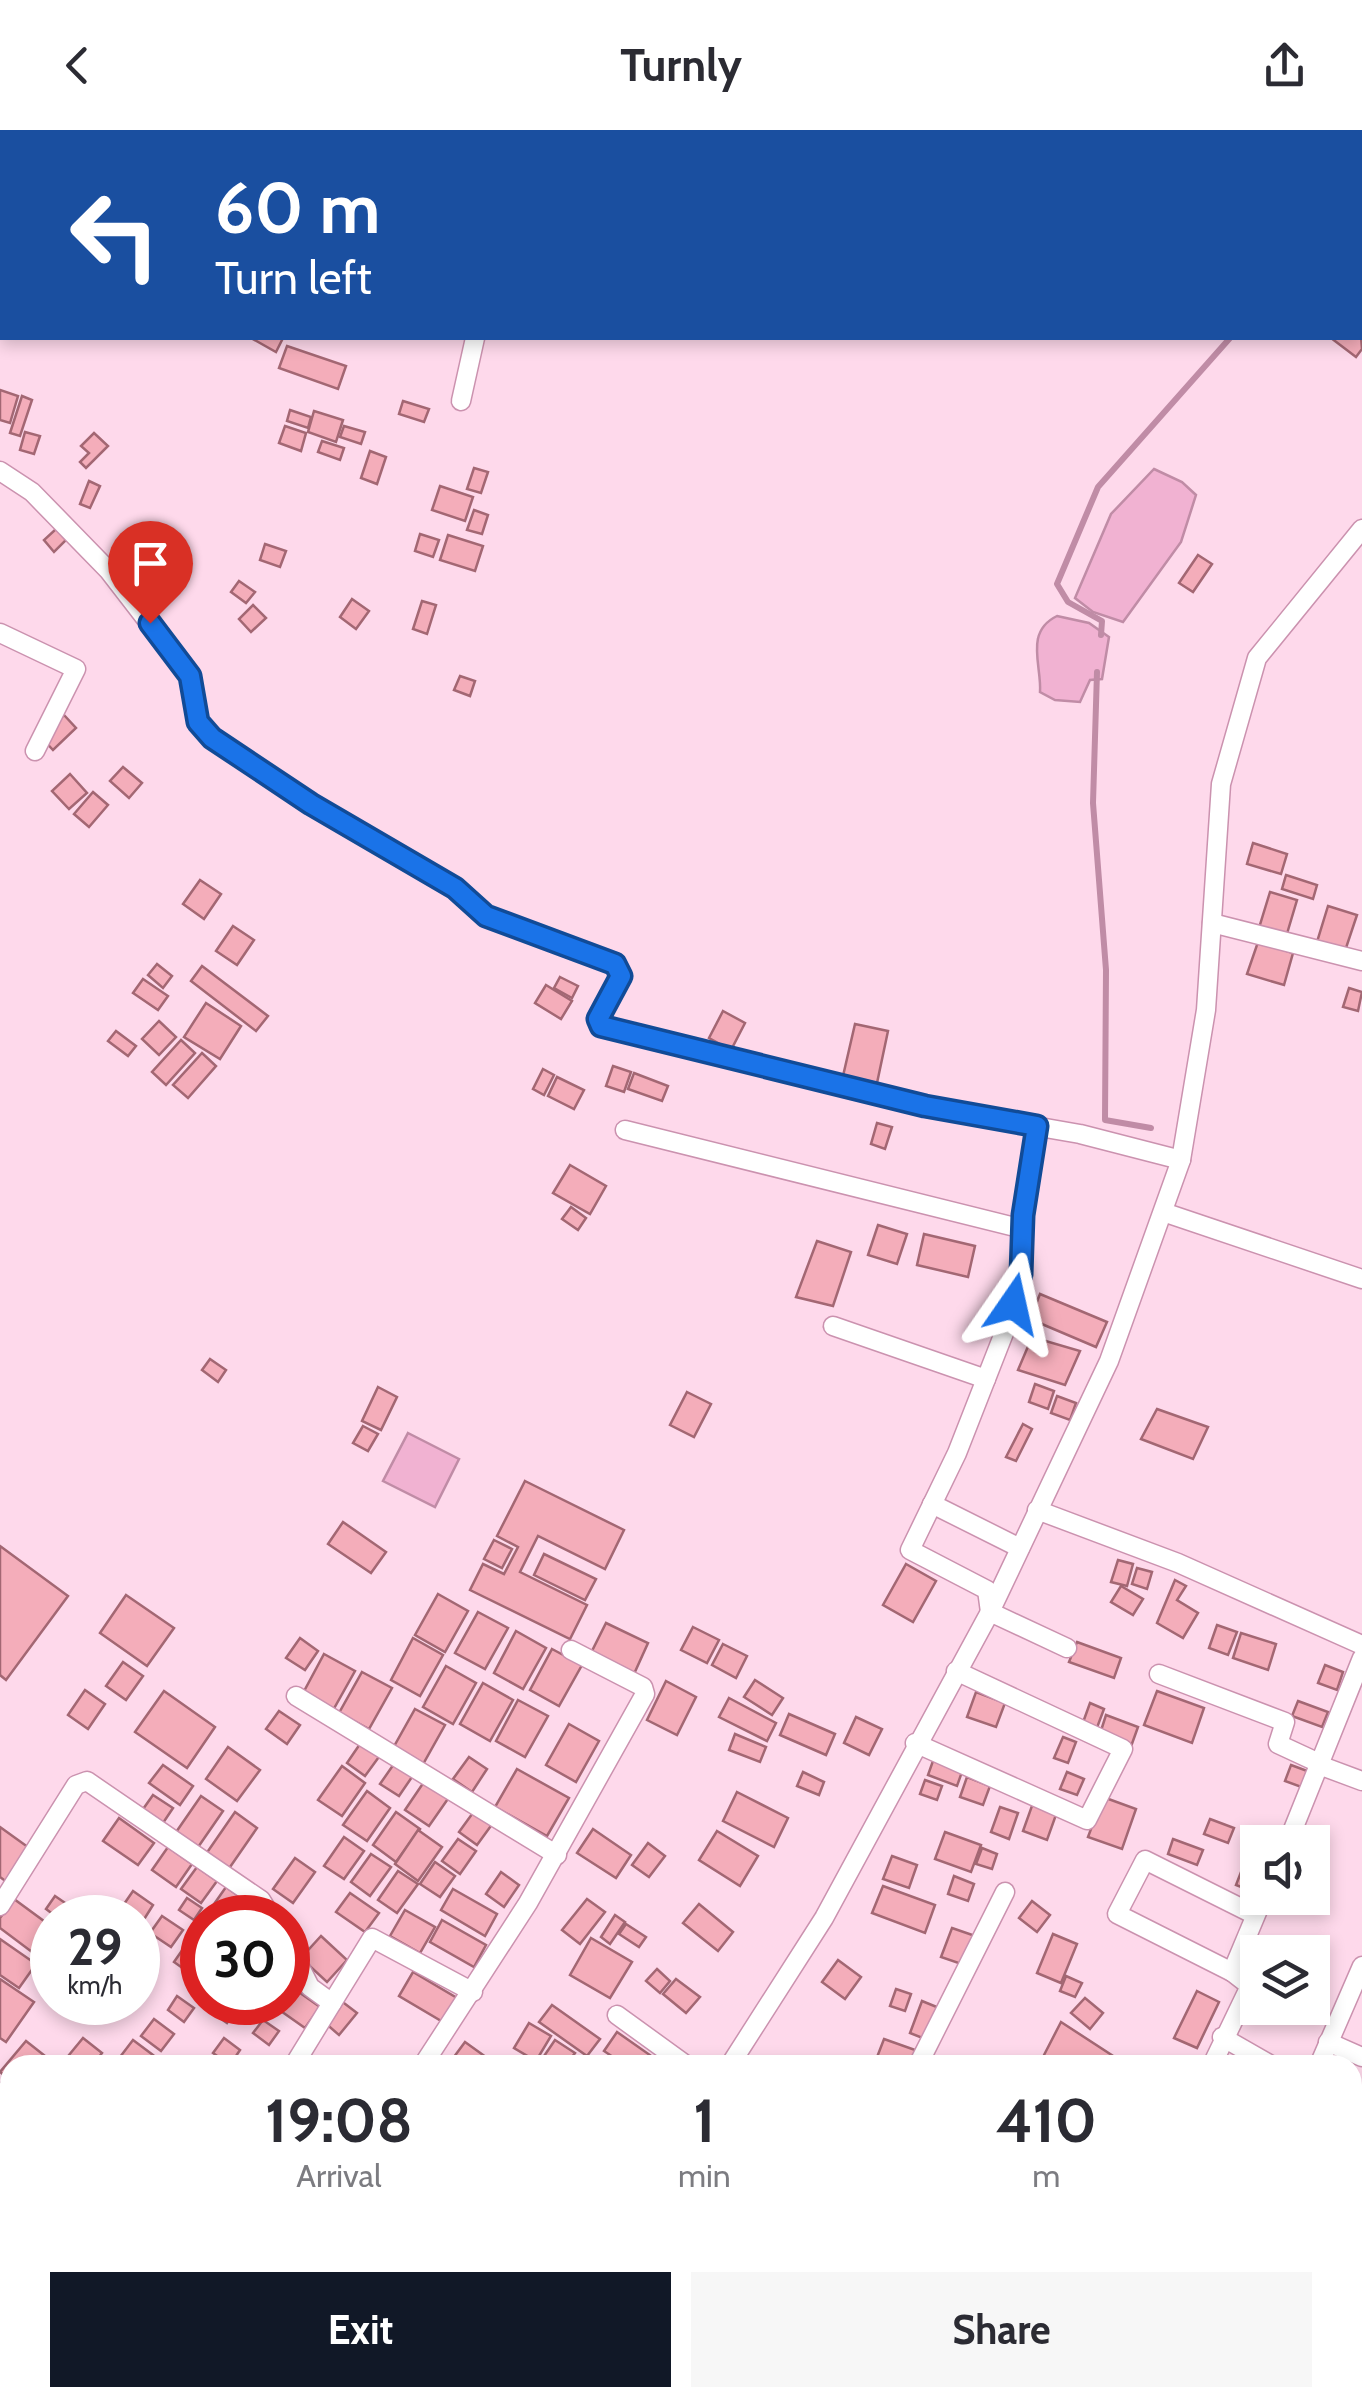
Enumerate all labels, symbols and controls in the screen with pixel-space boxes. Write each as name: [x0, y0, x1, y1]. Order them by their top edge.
icon: back: [50, 38, 105, 93]
text: Turnly: [620, 38, 742, 92]
icon: share: [1257, 38, 1312, 93]
text: 60 m: [215, 165, 380, 251]
icon: left: [50, 170, 180, 300]
text: Turn left: [215, 251, 372, 305]
pin: [108, 521, 193, 624]
icon: arrive: [123, 536, 178, 591]
position arrow: [961, 1252, 1065, 1356]
map controls: [1240, 1825, 1330, 2025]
button: sound: [1240, 1825, 1330, 1915]
speed limit sign: 30: [180, 1895, 310, 2025]
text: 29: [68, 1917, 122, 1978]
button: layers: [1240, 1935, 1330, 2025]
text: km/h: [68, 1970, 122, 2000]
text: 19:08: [265, 2084, 413, 2157]
text: 1: [693, 2084, 715, 2157]
text: 410: [996, 2084, 1097, 2157]
text: Arrival: [296, 2156, 382, 2195]
text: min: [678, 2156, 731, 2195]
text: m: [1032, 2156, 1060, 2195]
button: Exit: [50, 2272, 671, 2387]
button: Share: [691, 2272, 1312, 2387]

